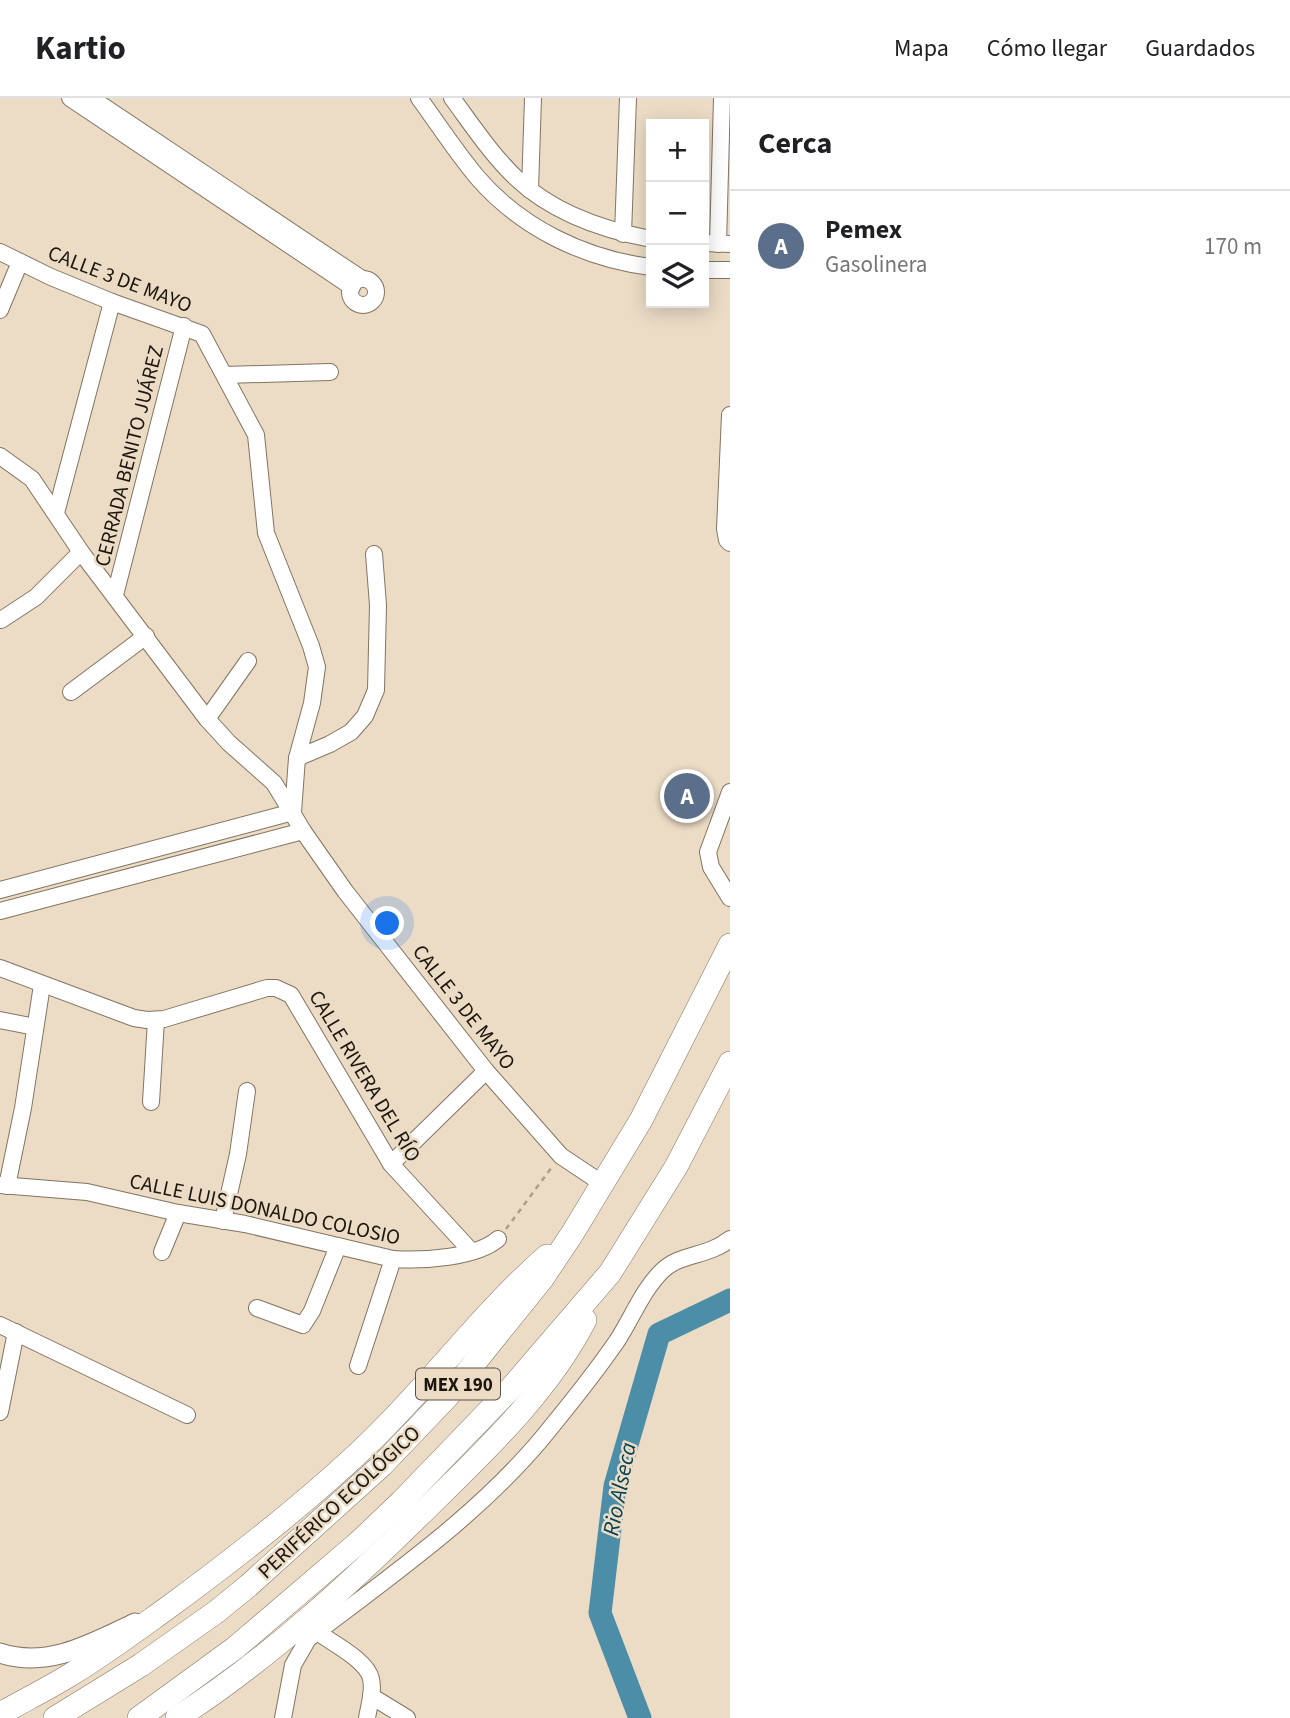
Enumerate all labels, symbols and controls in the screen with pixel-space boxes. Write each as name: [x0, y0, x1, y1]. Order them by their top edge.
text: Kartio: [35, 25, 126, 72]
text: Mapa: [894, 31, 949, 66]
text: Cómo llegar: [987, 31, 1107, 66]
text: Guardados: [1145, 31, 1255, 66]
map controls: [646, 119, 709, 308]
button: +: [646, 119, 709, 182]
text: Cerca: [758, 122, 832, 165]
button: −: [646, 182, 709, 245]
text: Pemex: [825, 211, 902, 248]
text: A: [774, 230, 788, 263]
text: 170 m: [1204, 230, 1262, 263]
street label: CALLE 3 DE MAYO: [44, 238, 196, 320]
button: layers: [646, 245, 709, 308]
text: Gasolinera: [825, 248, 927, 281]
street label: CERRADA BENITO JUÁREZ: [87, 342, 171, 570]
pin: A: [664, 770, 710, 822]
your location: [370, 906, 404, 940]
street label: CALLE 3 DE MAYO: [405, 938, 523, 1076]
street label: CALLE RIVERA DEL RÍO: [302, 984, 428, 1168]
street label: CALLE LUIS DONALDO COLOSIO: [127, 1166, 403, 1252]
road number: MEX 190: [416, 1368, 500, 1400]
street label: PERIFÉRICO ECOLÓGICO: [251, 1418, 427, 1586]
water label: Rio Alseca: [594, 1440, 645, 1539]

